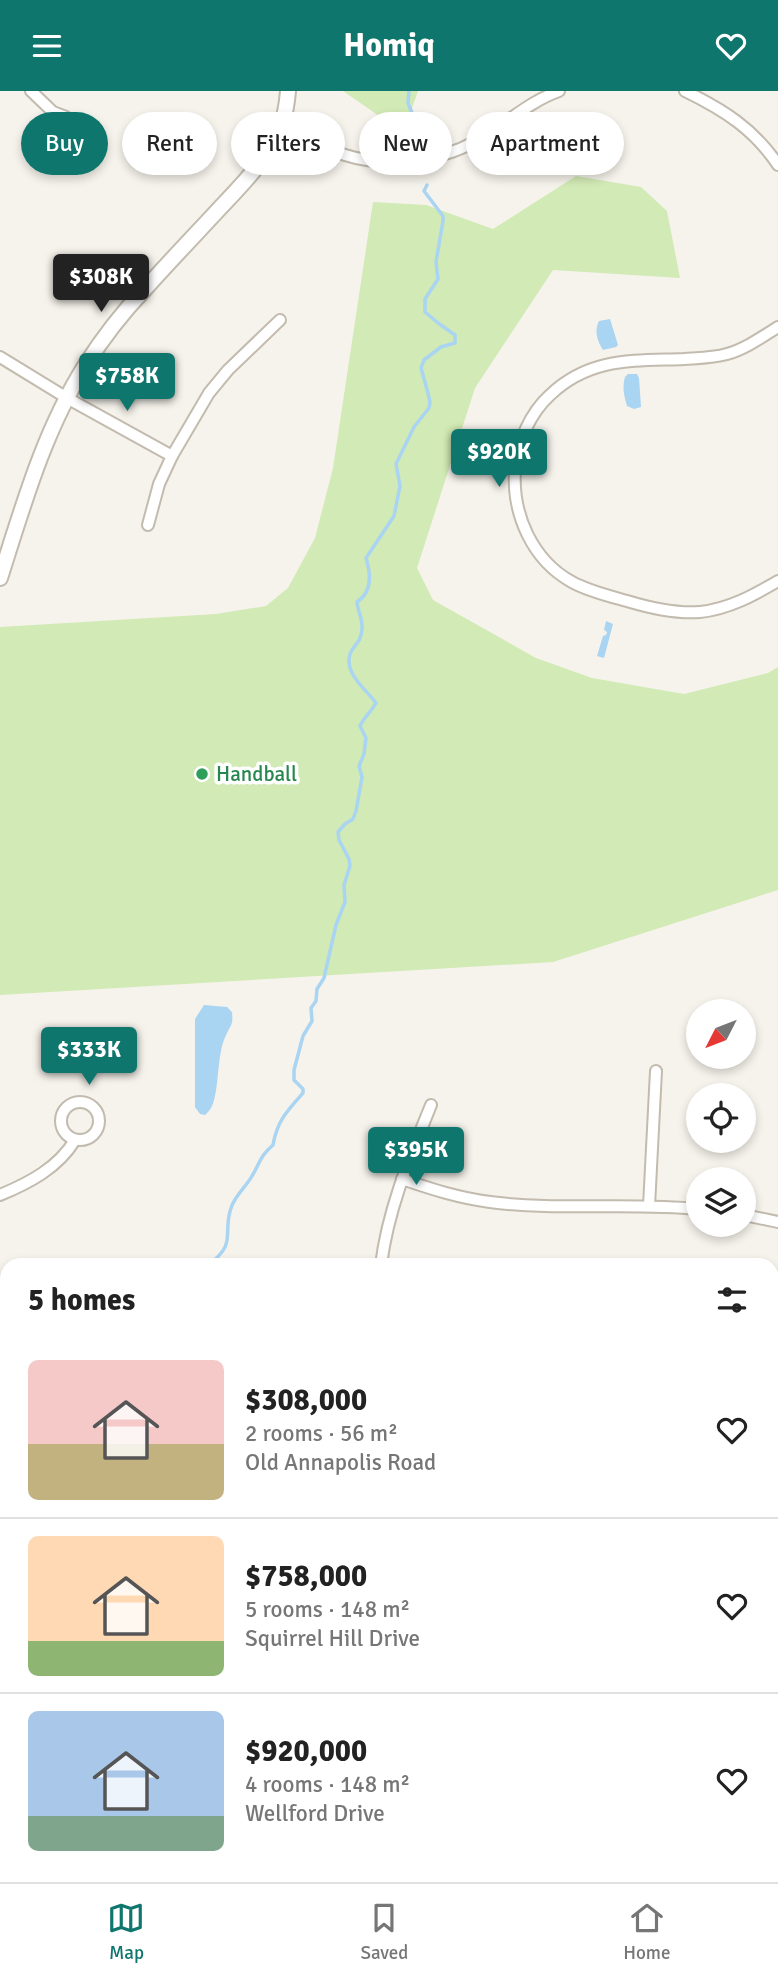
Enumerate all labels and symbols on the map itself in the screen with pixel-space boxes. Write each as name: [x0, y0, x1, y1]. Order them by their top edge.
pin: $308K: [52, 255, 150, 314]
pin: $758K: [78, 353, 176, 413]
pin: $920K: [450, 429, 548, 489]
place label: Handball: [216, 761, 297, 787]
marker: Handball: [194, 766, 210, 782]
north arrow: [686, 999, 756, 1069]
pin: $333K: [40, 1027, 138, 1087]
pin: $395K: [367, 1127, 465, 1187]

